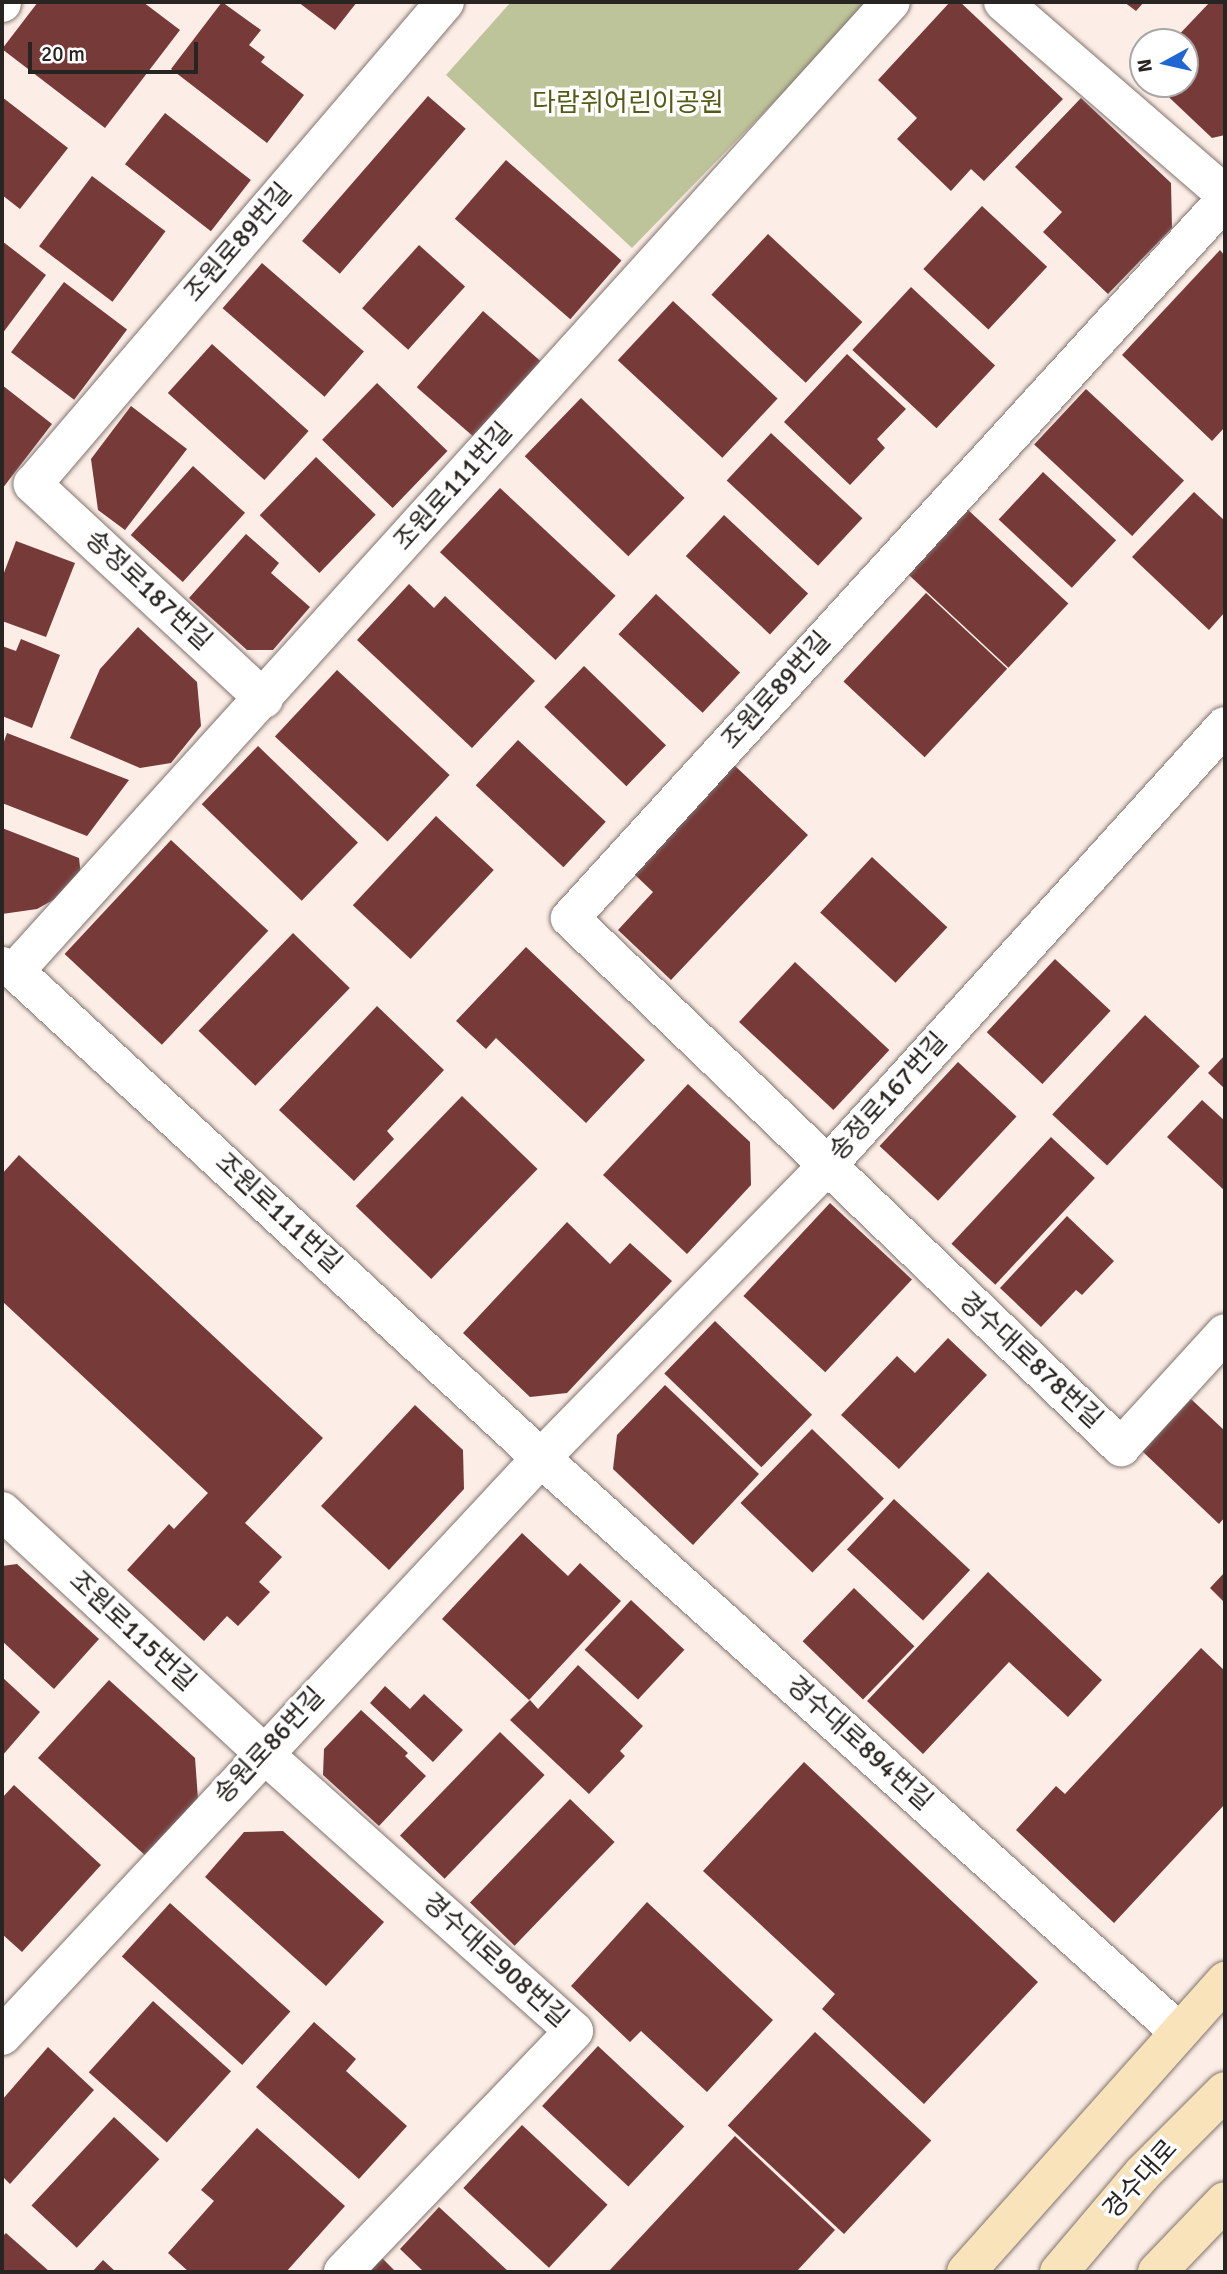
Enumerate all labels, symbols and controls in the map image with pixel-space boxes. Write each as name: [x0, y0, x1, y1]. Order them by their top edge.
scale bar: [32, 28, 201, 72]
north arrow: [1129, 28, 1199, 98]
text: 20 m: [41, 41, 85, 67]
text: N: [1132, 57, 1158, 74]
park label: 다람쥐어린이공원: [532, 88, 724, 120]
street label: 조원로89번길: [179, 177, 299, 309]
street label: 조원로111번길: [388, 416, 520, 558]
street label: 송정로187번길: [78, 524, 218, 658]
street label: 조원로89번길: [716, 626, 838, 756]
street label: 송정로167번길: [823, 1026, 955, 1168]
street label: 조원로111번길: [208, 1147, 348, 1281]
street label: 경수대로878번길: [951, 1286, 1109, 1436]
street label: 조원로115번길: [62, 1565, 202, 1699]
street label: 경수대로894번길: [780, 1670, 938, 1818]
street label: 송원로86번길: [208, 1681, 332, 1811]
street label: 경수대로908번길: [416, 1887, 574, 2035]
street label: 경수대로: [1097, 2134, 1185, 2226]

